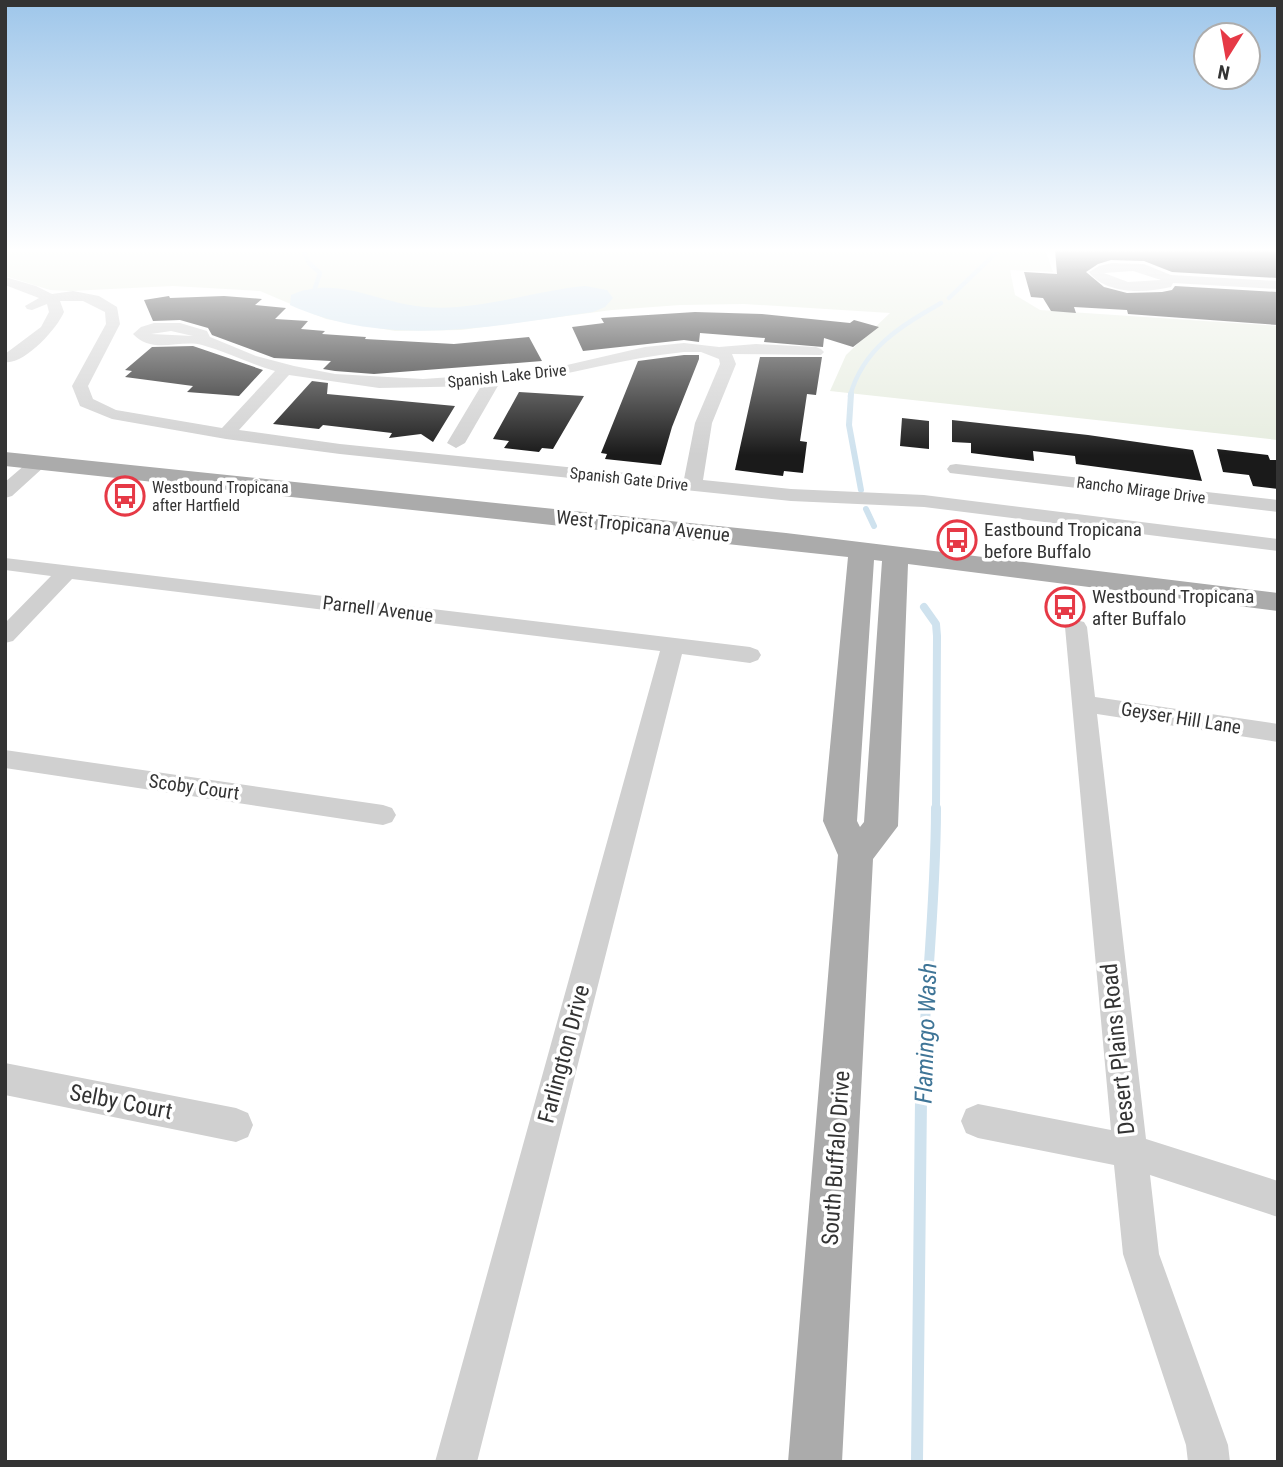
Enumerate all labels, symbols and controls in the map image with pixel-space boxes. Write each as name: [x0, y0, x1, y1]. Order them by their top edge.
north arrow: [1192, 21, 1262, 91]
text: N: [1216, 60, 1232, 85]
street label: Spanish Lake Drive: [447, 360, 567, 392]
street label: Spanish Gate Drive: [569, 463, 689, 495]
street label: Rancho Mirage Drive: [1075, 473, 1207, 507]
bus stop icon: Westbound Tropicana after Hartfield: [104, 475, 146, 517]
place label: Westbound Tropicana after Hartfield: [152, 478, 289, 515]
street label: West Tropicana Avenue: [555, 505, 731, 547]
place label: Eastbound Tropicana before Buffalo: [984, 518, 1142, 563]
bus stop icon: Eastbound Tropicana before Buffalo: [936, 519, 978, 561]
place label: Westbound Tropicana after Buffalo: [1092, 585, 1254, 630]
bus stop icon: Westbound Tropicana after Buffalo: [1044, 586, 1086, 628]
street label: Parnell Avenue: [321, 591, 435, 627]
street label: Geyser Hill Lane: [1119, 697, 1243, 739]
street label: Scoby Court: [147, 769, 241, 805]
water label: Flamingo Wash: [910, 962, 942, 1104]
street label: Desert Plains Road: [1096, 962, 1140, 1136]
street label: Farlington Drive: [533, 982, 595, 1126]
street label: South Buffalo Drive: [816, 1070, 856, 1246]
street label: Selby Court: [67, 1079, 175, 1125]

